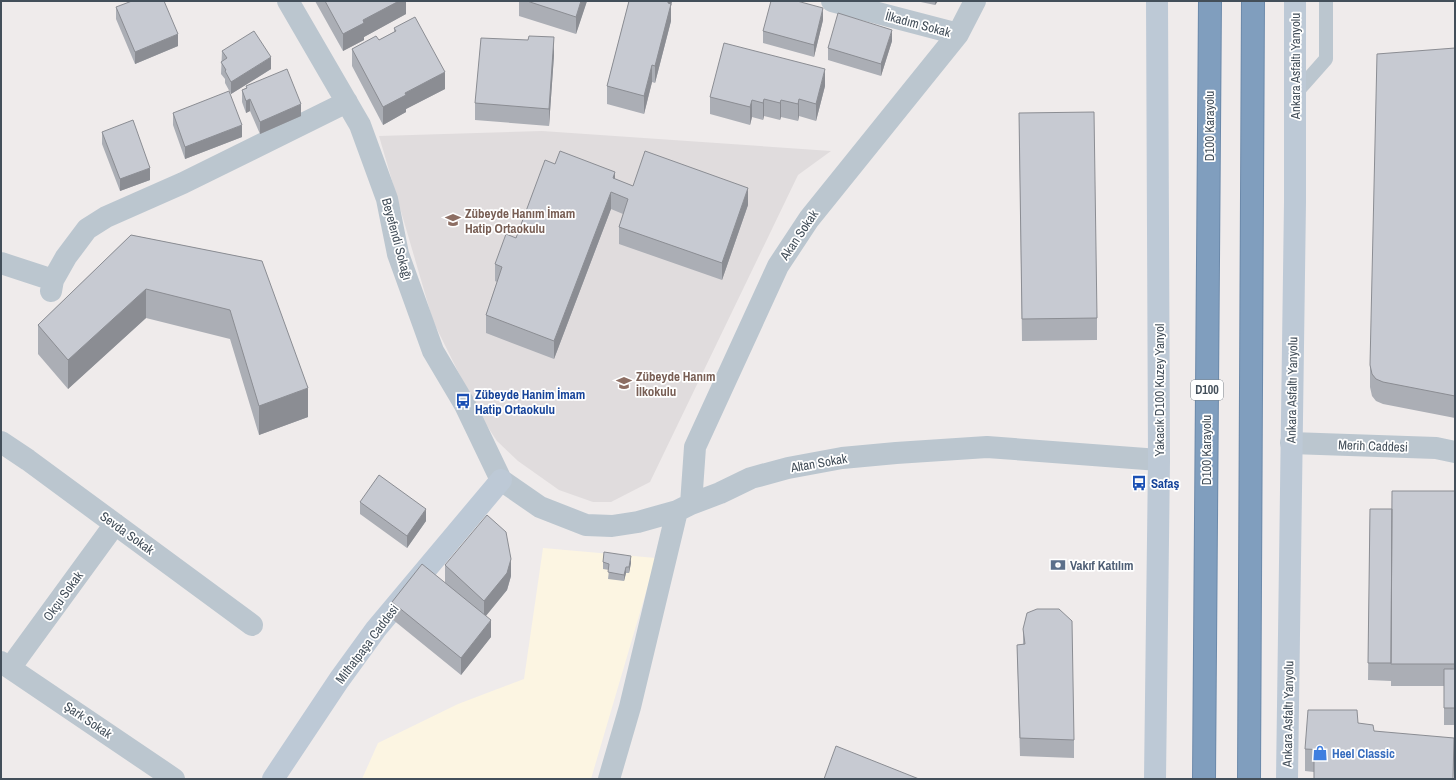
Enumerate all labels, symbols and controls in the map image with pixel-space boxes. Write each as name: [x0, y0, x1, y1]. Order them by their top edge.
street label: İlkadım Sokak: [883, 7, 953, 41]
street label: Ankara Asfaltı Yanyolu: [1287, 13, 1304, 120]
street label: D100 Karayolu: [1201, 91, 1218, 161]
street label: Beyefendi Sokağı: [378, 196, 416, 282]
place label: Zübeyde Hanım İmam Hatip Ortaokulu: [465, 205, 575, 237]
street label: Akan Sokak: [775, 206, 822, 264]
school or university icon: Zübeyde Hanım İmam Hatip Ortaokulu: [444, 211, 462, 229]
street label: Yakacık D100 Kuzey Yanyol: [1151, 324, 1168, 456]
street label: Ankara Asfaltı Yanyolu: [1283, 337, 1301, 444]
place label: Zübeyde Hanım İlkokulu: [636, 368, 715, 400]
school or university icon: Zübeyde Hanım İlkokulu: [615, 374, 633, 392]
road number: D100: [1191, 380, 1223, 400]
place label: Zübeyde Hanim İmam Hati̇p Ortaokulu: [475, 386, 585, 418]
bus stop icon: Zübeyde Hanim İmam Hati̇p Ortaokulu: [454, 392, 472, 410]
street label: D100 Karayolu: [1198, 415, 1215, 485]
street label: Merih Caddesi: [1338, 436, 1408, 456]
street label: Altan Sokak: [789, 450, 849, 476]
bus stop icon: Safaş: [1130, 474, 1148, 492]
place label: Safaş: [1151, 475, 1180, 492]
street label: Sevda Sokak: [97, 508, 158, 559]
bank icon: Vakıf Katılım: [1049, 556, 1067, 574]
place label: Vakıf Katılım: [1070, 557, 1133, 574]
street label: Okçu Sokak: [39, 567, 87, 624]
street label: Mithatpaşa Caddesi: [331, 601, 403, 687]
street label: Ankara Asfaltı Yanyolu: [1279, 661, 1297, 768]
street label: Şark Sokak: [61, 698, 116, 743]
shop icon: Heel Classic: [1311, 744, 1329, 762]
place label: Heel Classic: [1332, 745, 1395, 762]

